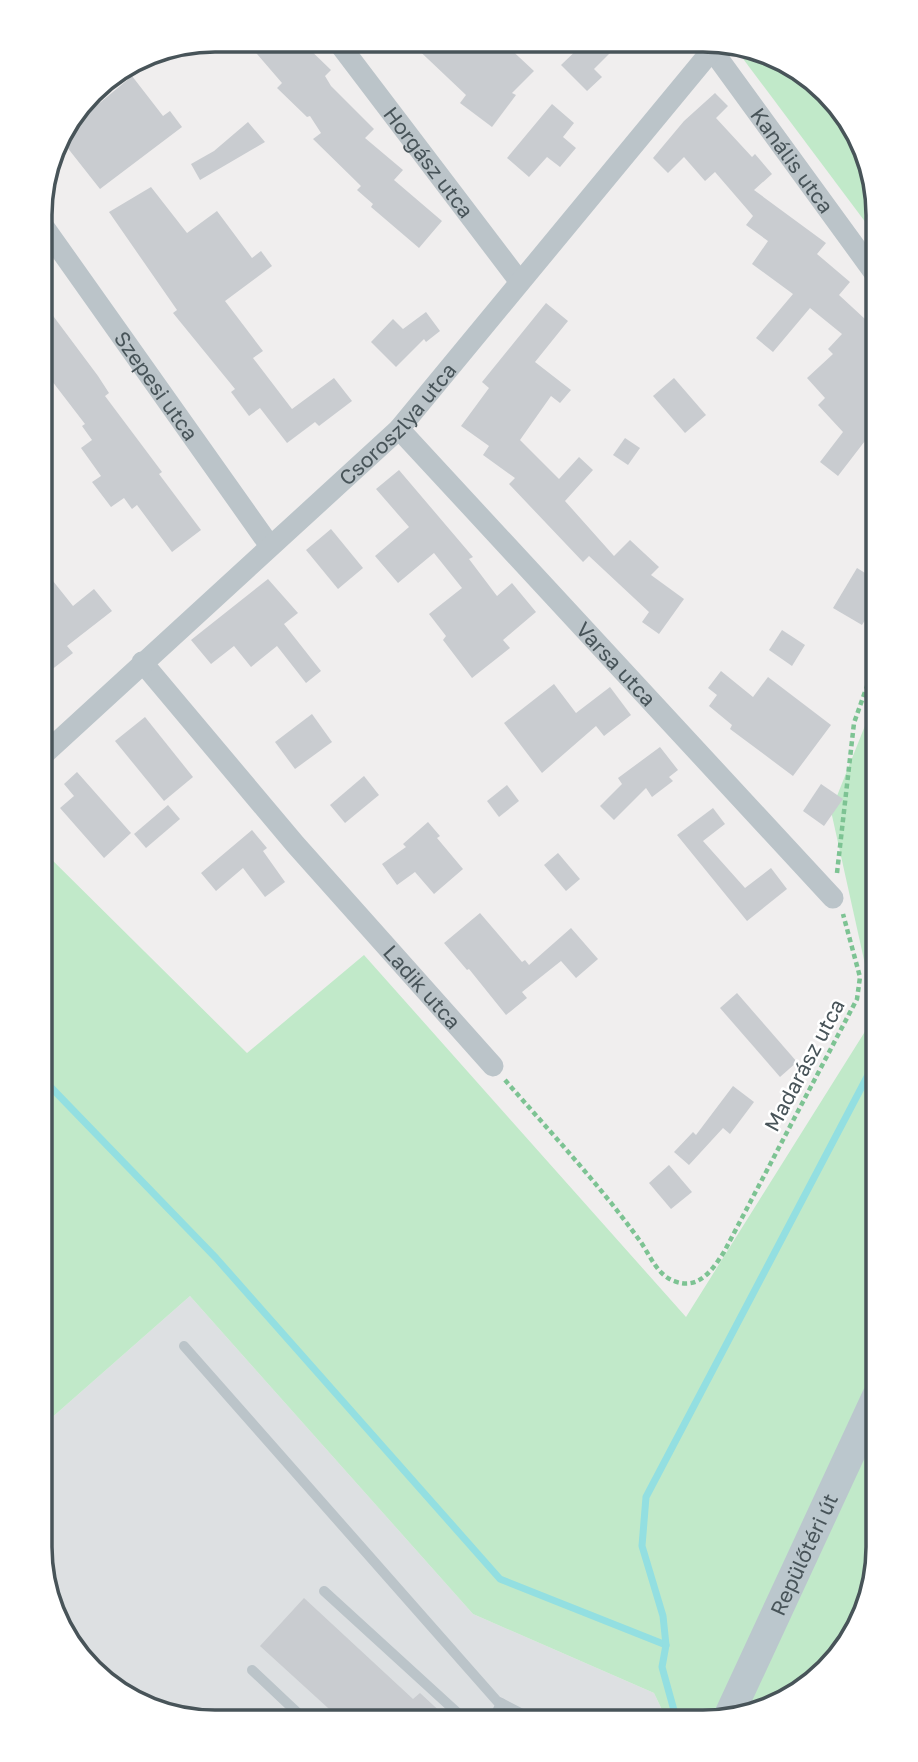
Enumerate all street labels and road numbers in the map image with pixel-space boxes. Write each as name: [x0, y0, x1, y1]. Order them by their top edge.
street label: Horgász utca: [378, 101, 479, 223]
street label: Kanális utca: [745, 102, 839, 218]
street label: Szepesi utca: [109, 326, 204, 445]
street label: Csoroszlya utca: [333, 357, 461, 491]
street label: Varsa utca: [571, 616, 662, 711]
street label: Ladik utca: [378, 939, 467, 1034]
street label: Madarász utca: [758, 994, 850, 1136]
street label: Repülőtéri út: [764, 1489, 843, 1620]

